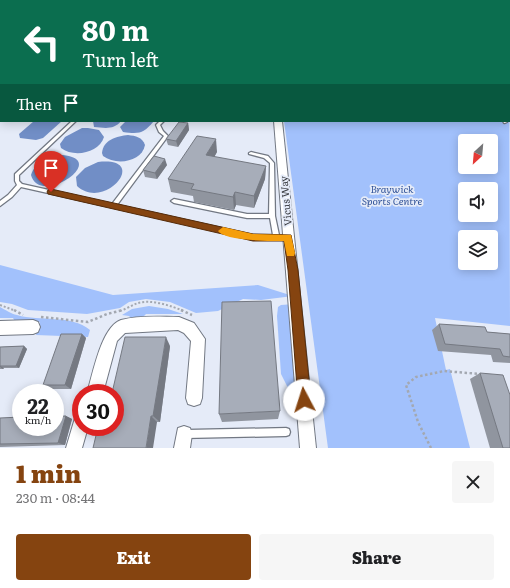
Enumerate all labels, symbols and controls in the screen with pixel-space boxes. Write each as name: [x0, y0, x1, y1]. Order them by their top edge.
text: 80 m: [82, 8, 149, 50]
icon: left: [16, 16, 68, 68]
text: Turn left: [82, 46, 159, 73]
text: Then: [16, 92, 52, 115]
icon: arrive: [60, 92, 82, 114]
north arrow: [458, 134, 498, 174]
map controls: [458, 134, 498, 270]
pin: [34, 151, 68, 192]
icon: arrive: [40, 157, 62, 179]
street label: Vicus Way: [275, 175, 295, 226]
park label: Braywick Sports Centre: [362, 181, 422, 208]
button: sound: [458, 182, 498, 222]
button: layers: [458, 230, 498, 270]
position arrow: [283, 379, 325, 421]
speed limit sign: 30: [72, 384, 124, 436]
text: 22: [27, 390, 49, 420]
text: km/h: [25, 412, 51, 427]
text: 1 min: [16, 455, 81, 490]
button: close: [452, 461, 494, 503]
text: 230 m · 08:44: [16, 488, 95, 507]
button: Exit: [16, 534, 251, 580]
button: Share: [259, 534, 494, 580]

